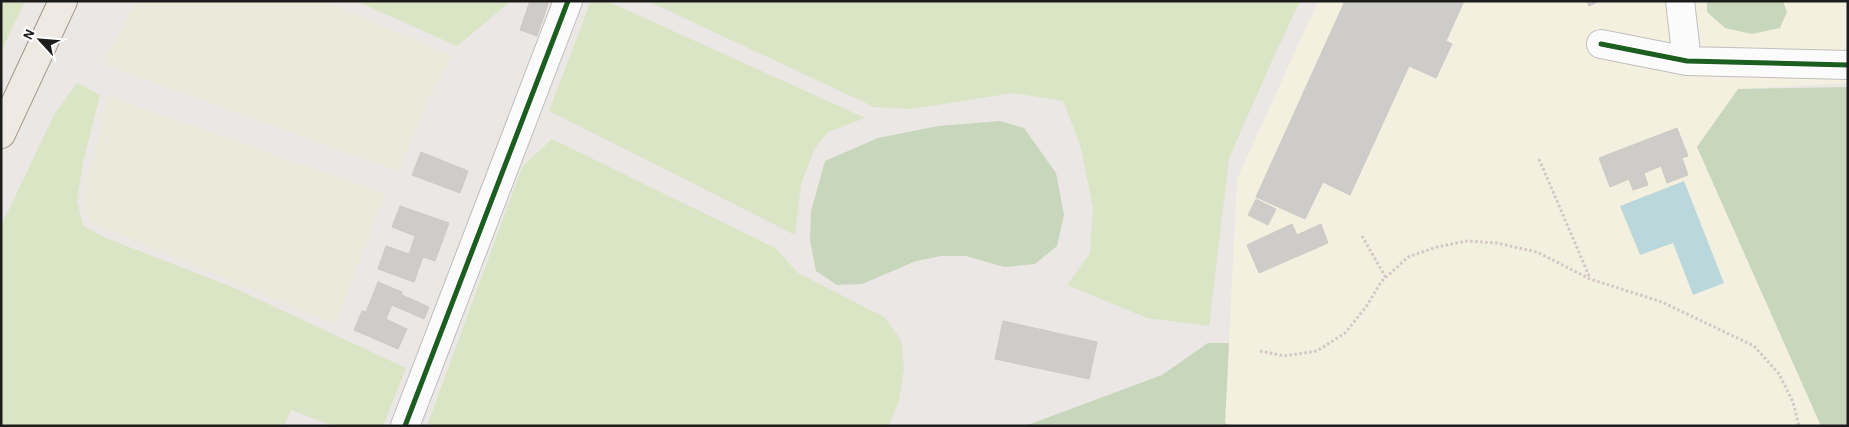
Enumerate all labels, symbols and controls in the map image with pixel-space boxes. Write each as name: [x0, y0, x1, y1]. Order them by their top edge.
north arrow: [15, 15, 65, 65]
text: N: [21, 27, 38, 42]

